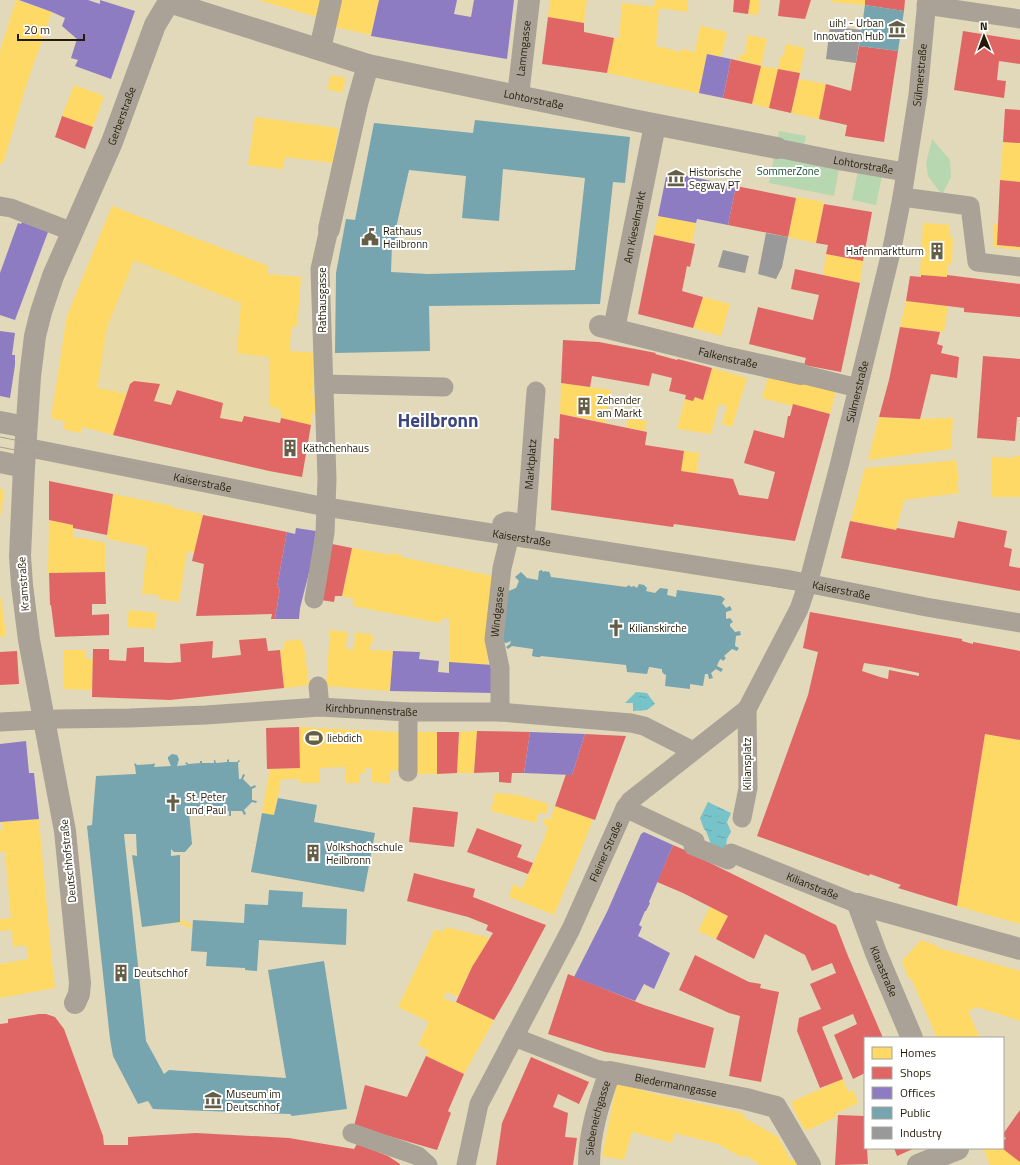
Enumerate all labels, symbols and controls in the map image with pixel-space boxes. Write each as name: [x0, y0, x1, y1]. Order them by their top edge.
place label: uih! - Urban Innovation Hub: [814, 15, 884, 44]
scale bar: [18, 16, 84, 42]
north arrow: [964, 16, 1004, 56]
text: N: [980, 18, 988, 34]
street label: Lammgasse: [512, 19, 535, 77]
museum icon: uih! - Urban Innovation Hub: [887, 19, 907, 39]
text: 20 m: [24, 20, 50, 39]
street label: Sülmerstraße: [908, 42, 931, 108]
street label: Gerberstraße: [103, 84, 140, 148]
street label: Lohtorstraße: [502, 85, 565, 113]
street label: Lohtorstraße: [832, 152, 895, 178]
park label: SommerZone: [757, 163, 820, 179]
place label: Historische Segway PT: [689, 164, 742, 193]
museum icon: Historische Segway PT: [666, 168, 686, 188]
street label: Am Kieselmarkt: [619, 189, 650, 265]
place label: Rathaus Heilbronn: [383, 223, 428, 252]
public building icon: Rathaus Heilbronn: [360, 227, 380, 247]
building icon: Hafenmarktturm: [927, 241, 947, 261]
place label: Hafenmarktturm: [846, 243, 924, 259]
street label: Rathausgasse: [314, 267, 330, 333]
street label: Falkenstraße: [697, 343, 760, 372]
street label: Sülmerstraße: [842, 358, 872, 424]
place label: Zehender am Markt: [597, 392, 642, 421]
building icon: Zehender am Markt: [574, 396, 594, 416]
district label: Heilbronn: [398, 405, 479, 434]
building icon: Käthchenhaus: [280, 438, 300, 458]
street label: Marktplatz: [521, 438, 540, 490]
place label: Käthchenhaus: [303, 440, 369, 456]
street label: Kaiserstraße: [172, 469, 233, 496]
street label: Kaiserstraße: [491, 525, 552, 550]
street label: Kramstraße: [13, 556, 33, 612]
street label: Kaiserstraße: [811, 576, 872, 604]
street label: Windgasse: [486, 585, 508, 638]
church icon: Kilianskirche: [606, 618, 626, 638]
place label: Kilianskirche: [629, 620, 687, 636]
street label: Kirchbrunnenstraße: [325, 699, 418, 720]
sports icon: liebdich: [304, 728, 324, 748]
place label: liebdich: [327, 730, 362, 746]
street label: Kiliansplatz: [739, 738, 755, 790]
place label: St. Peter und Paul: [186, 789, 226, 818]
church icon: St. Peter und Paul: [163, 793, 183, 813]
street label: Deutschhofstraße: [56, 818, 80, 903]
street label: Fleiner Straße: [585, 818, 626, 884]
place label: Volkshochschule Heilbronn: [326, 839, 403, 868]
building icon: Volkshochschule Heilbronn: [303, 843, 323, 863]
street label: Kilianstraße: [784, 868, 842, 904]
street label: Klarastraße: [866, 944, 902, 1000]
building icon: Deutschhof: [111, 963, 131, 983]
place label: Deutschhof: [134, 965, 188, 981]
legend: [864, 1037, 1004, 1149]
text: Homes: [900, 1043, 936, 1062]
text: Shops: [900, 1063, 932, 1082]
street label: Biedermanngasse: [633, 1069, 719, 1101]
street label: Siebeneichgasse: [581, 1078, 615, 1156]
text: Offices: [900, 1083, 936, 1102]
place label: Museum im Deutschhof: [226, 1086, 281, 1115]
museum icon: Museum im Deutschhof: [203, 1090, 223, 1110]
text: Public: [900, 1103, 930, 1122]
text: Industry: [900, 1123, 942, 1142]

